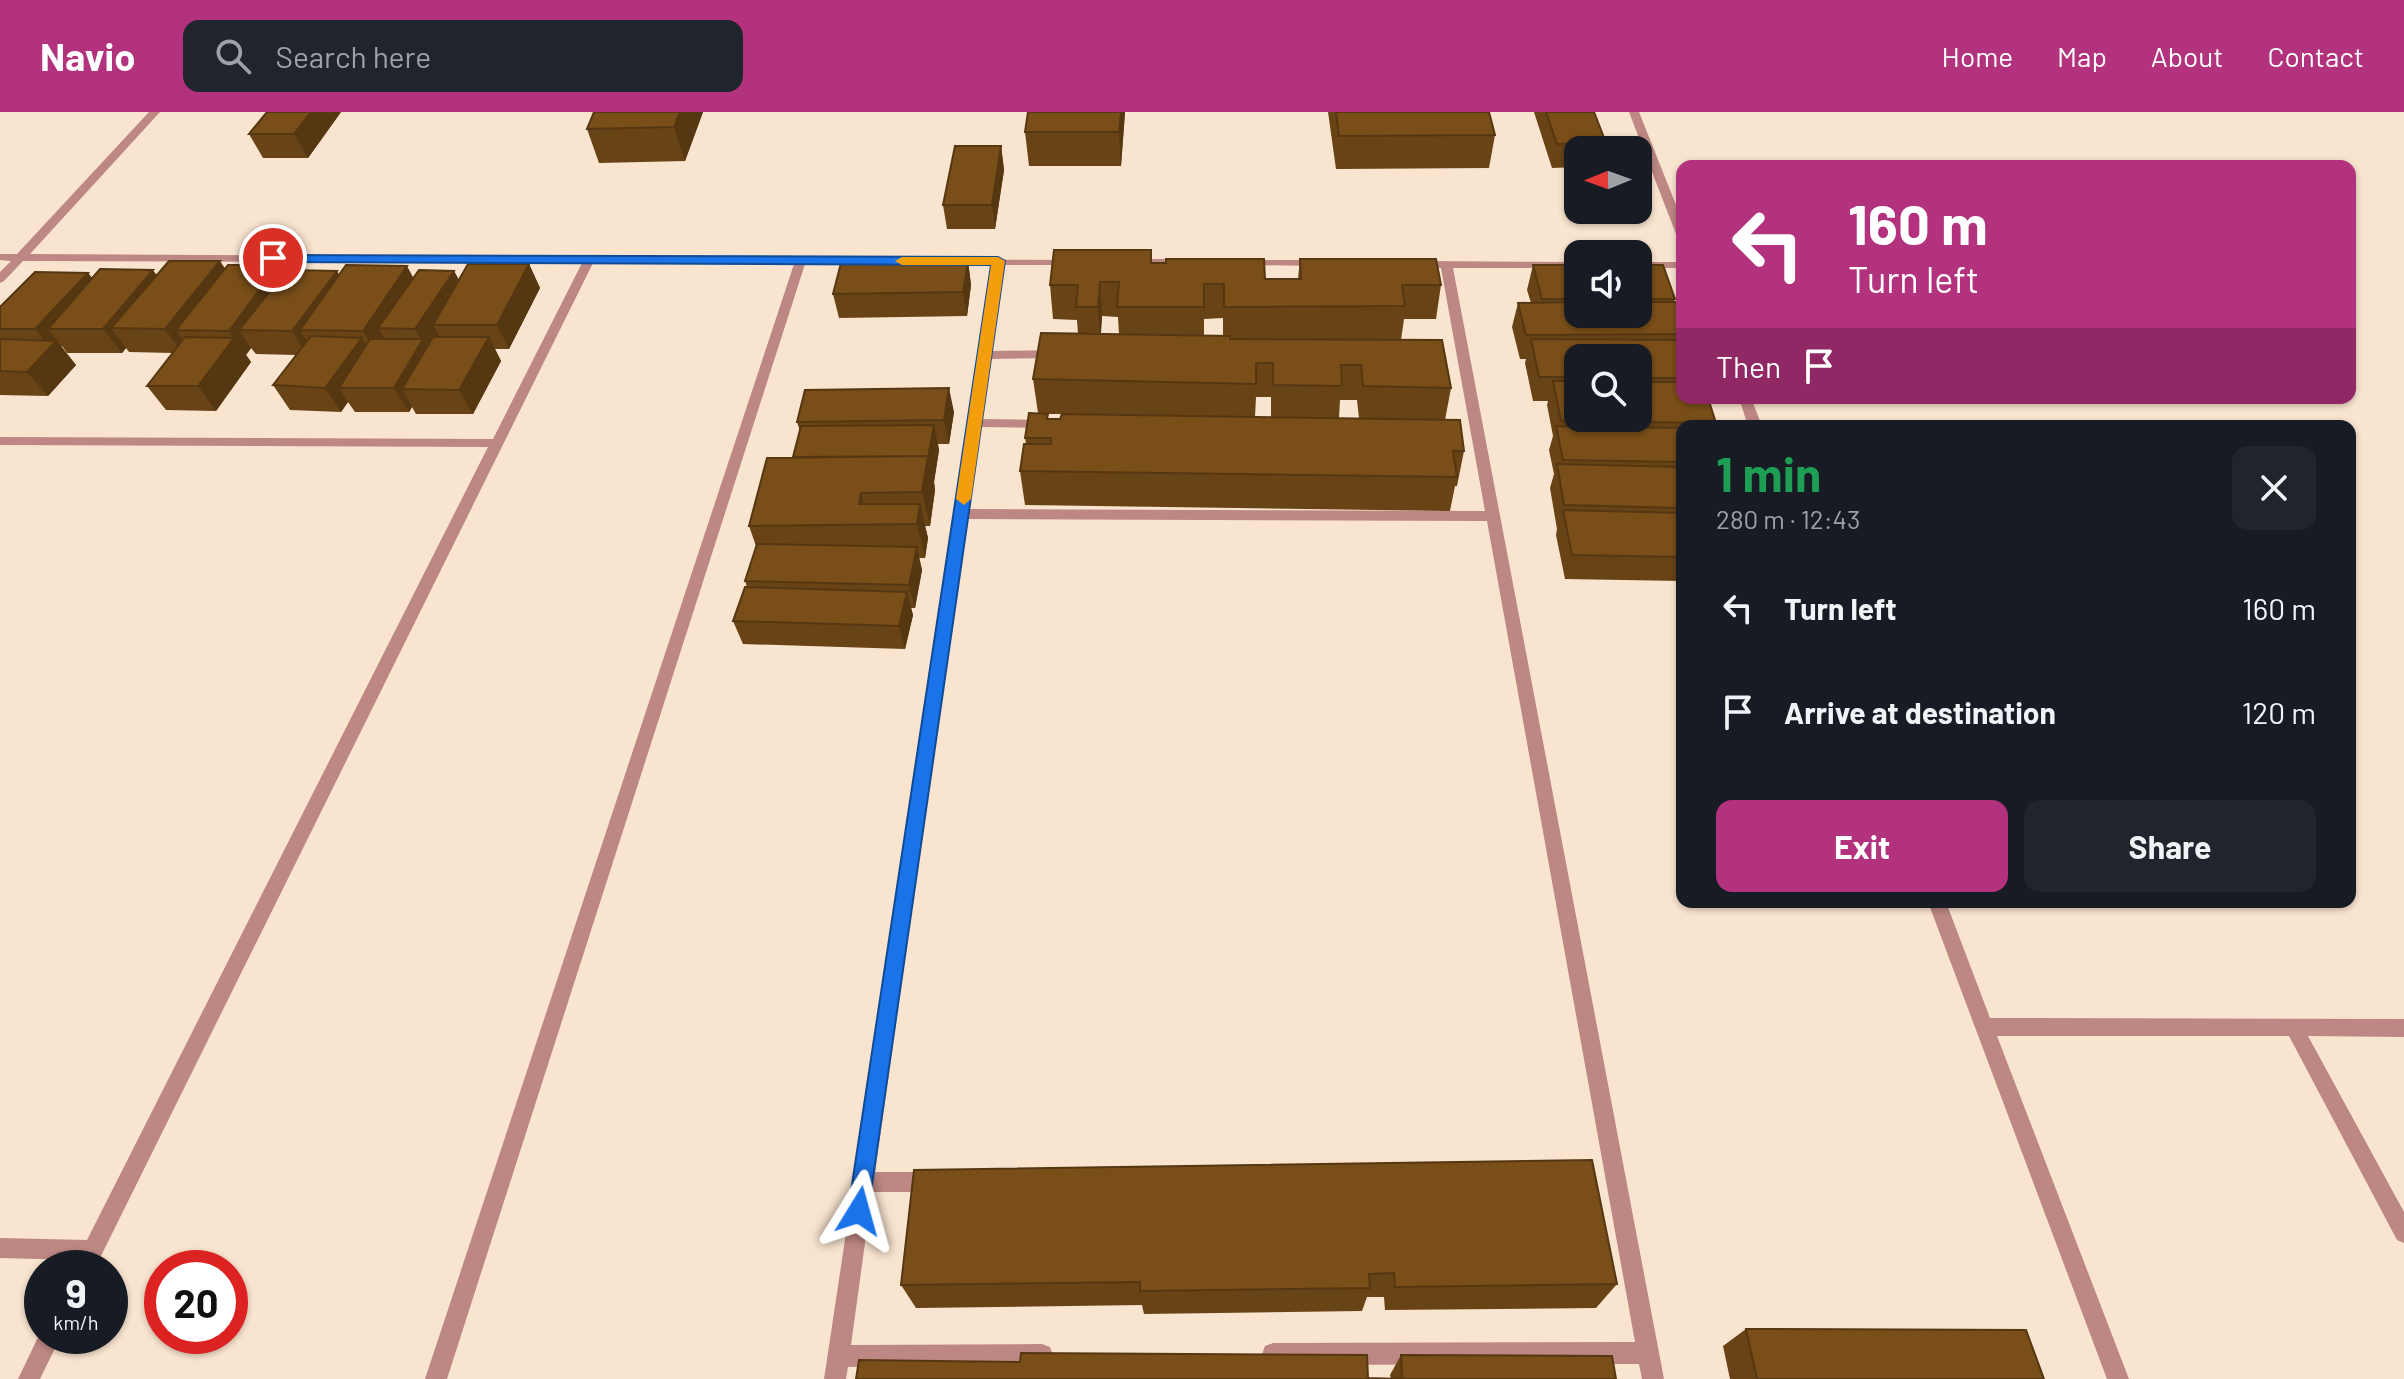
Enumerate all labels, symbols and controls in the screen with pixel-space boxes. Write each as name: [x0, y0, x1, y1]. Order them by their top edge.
search box: [183, 20, 743, 92]
text: Navio: [40, 33, 135, 79]
icon: search: [211, 34, 255, 78]
text: Search here: [275, 38, 431, 74]
text: Home: [1942, 39, 2013, 73]
text: Map: [2057, 39, 2107, 73]
text: About: [2151, 39, 2223, 73]
text: Contact: [2267, 39, 2364, 73]
north arrow: [1564, 136, 1652, 224]
map controls: [1564, 136, 1652, 432]
text: 160 m: [1848, 189, 1988, 256]
icon: left: [1716, 192, 1820, 296]
pin: [239, 224, 307, 292]
icon: arrive: [251, 236, 295, 280]
button: sound: [1564, 240, 1652, 328]
text: Turn left: [1848, 257, 1979, 300]
button: search: [1564, 344, 1652, 432]
icon: arrive: [1797, 344, 1841, 388]
text: Then: [1716, 348, 1781, 384]
text: 1 min: [1716, 444, 1821, 502]
button: close: [2232, 446, 2316, 530]
text: 280 m · 12:43: [1716, 503, 1860, 534]
icon: left: [1716, 586, 1760, 630]
text: Turn left: [1784, 590, 1897, 626]
text: 160 m: [2242, 590, 2316, 626]
icon: arrive: [1716, 690, 1760, 734]
text: Arrive at destination: [1784, 694, 2056, 730]
text: 120 m: [2242, 694, 2316, 730]
button: Exit: [1716, 800, 2008, 892]
button: Share: [2024, 800, 2316, 892]
position arrow: [817, 1169, 901, 1253]
speed limit sign: 20: [144, 1250, 248, 1354]
text: 9: [65, 1268, 87, 1316]
text: km/h: [53, 1310, 99, 1334]

